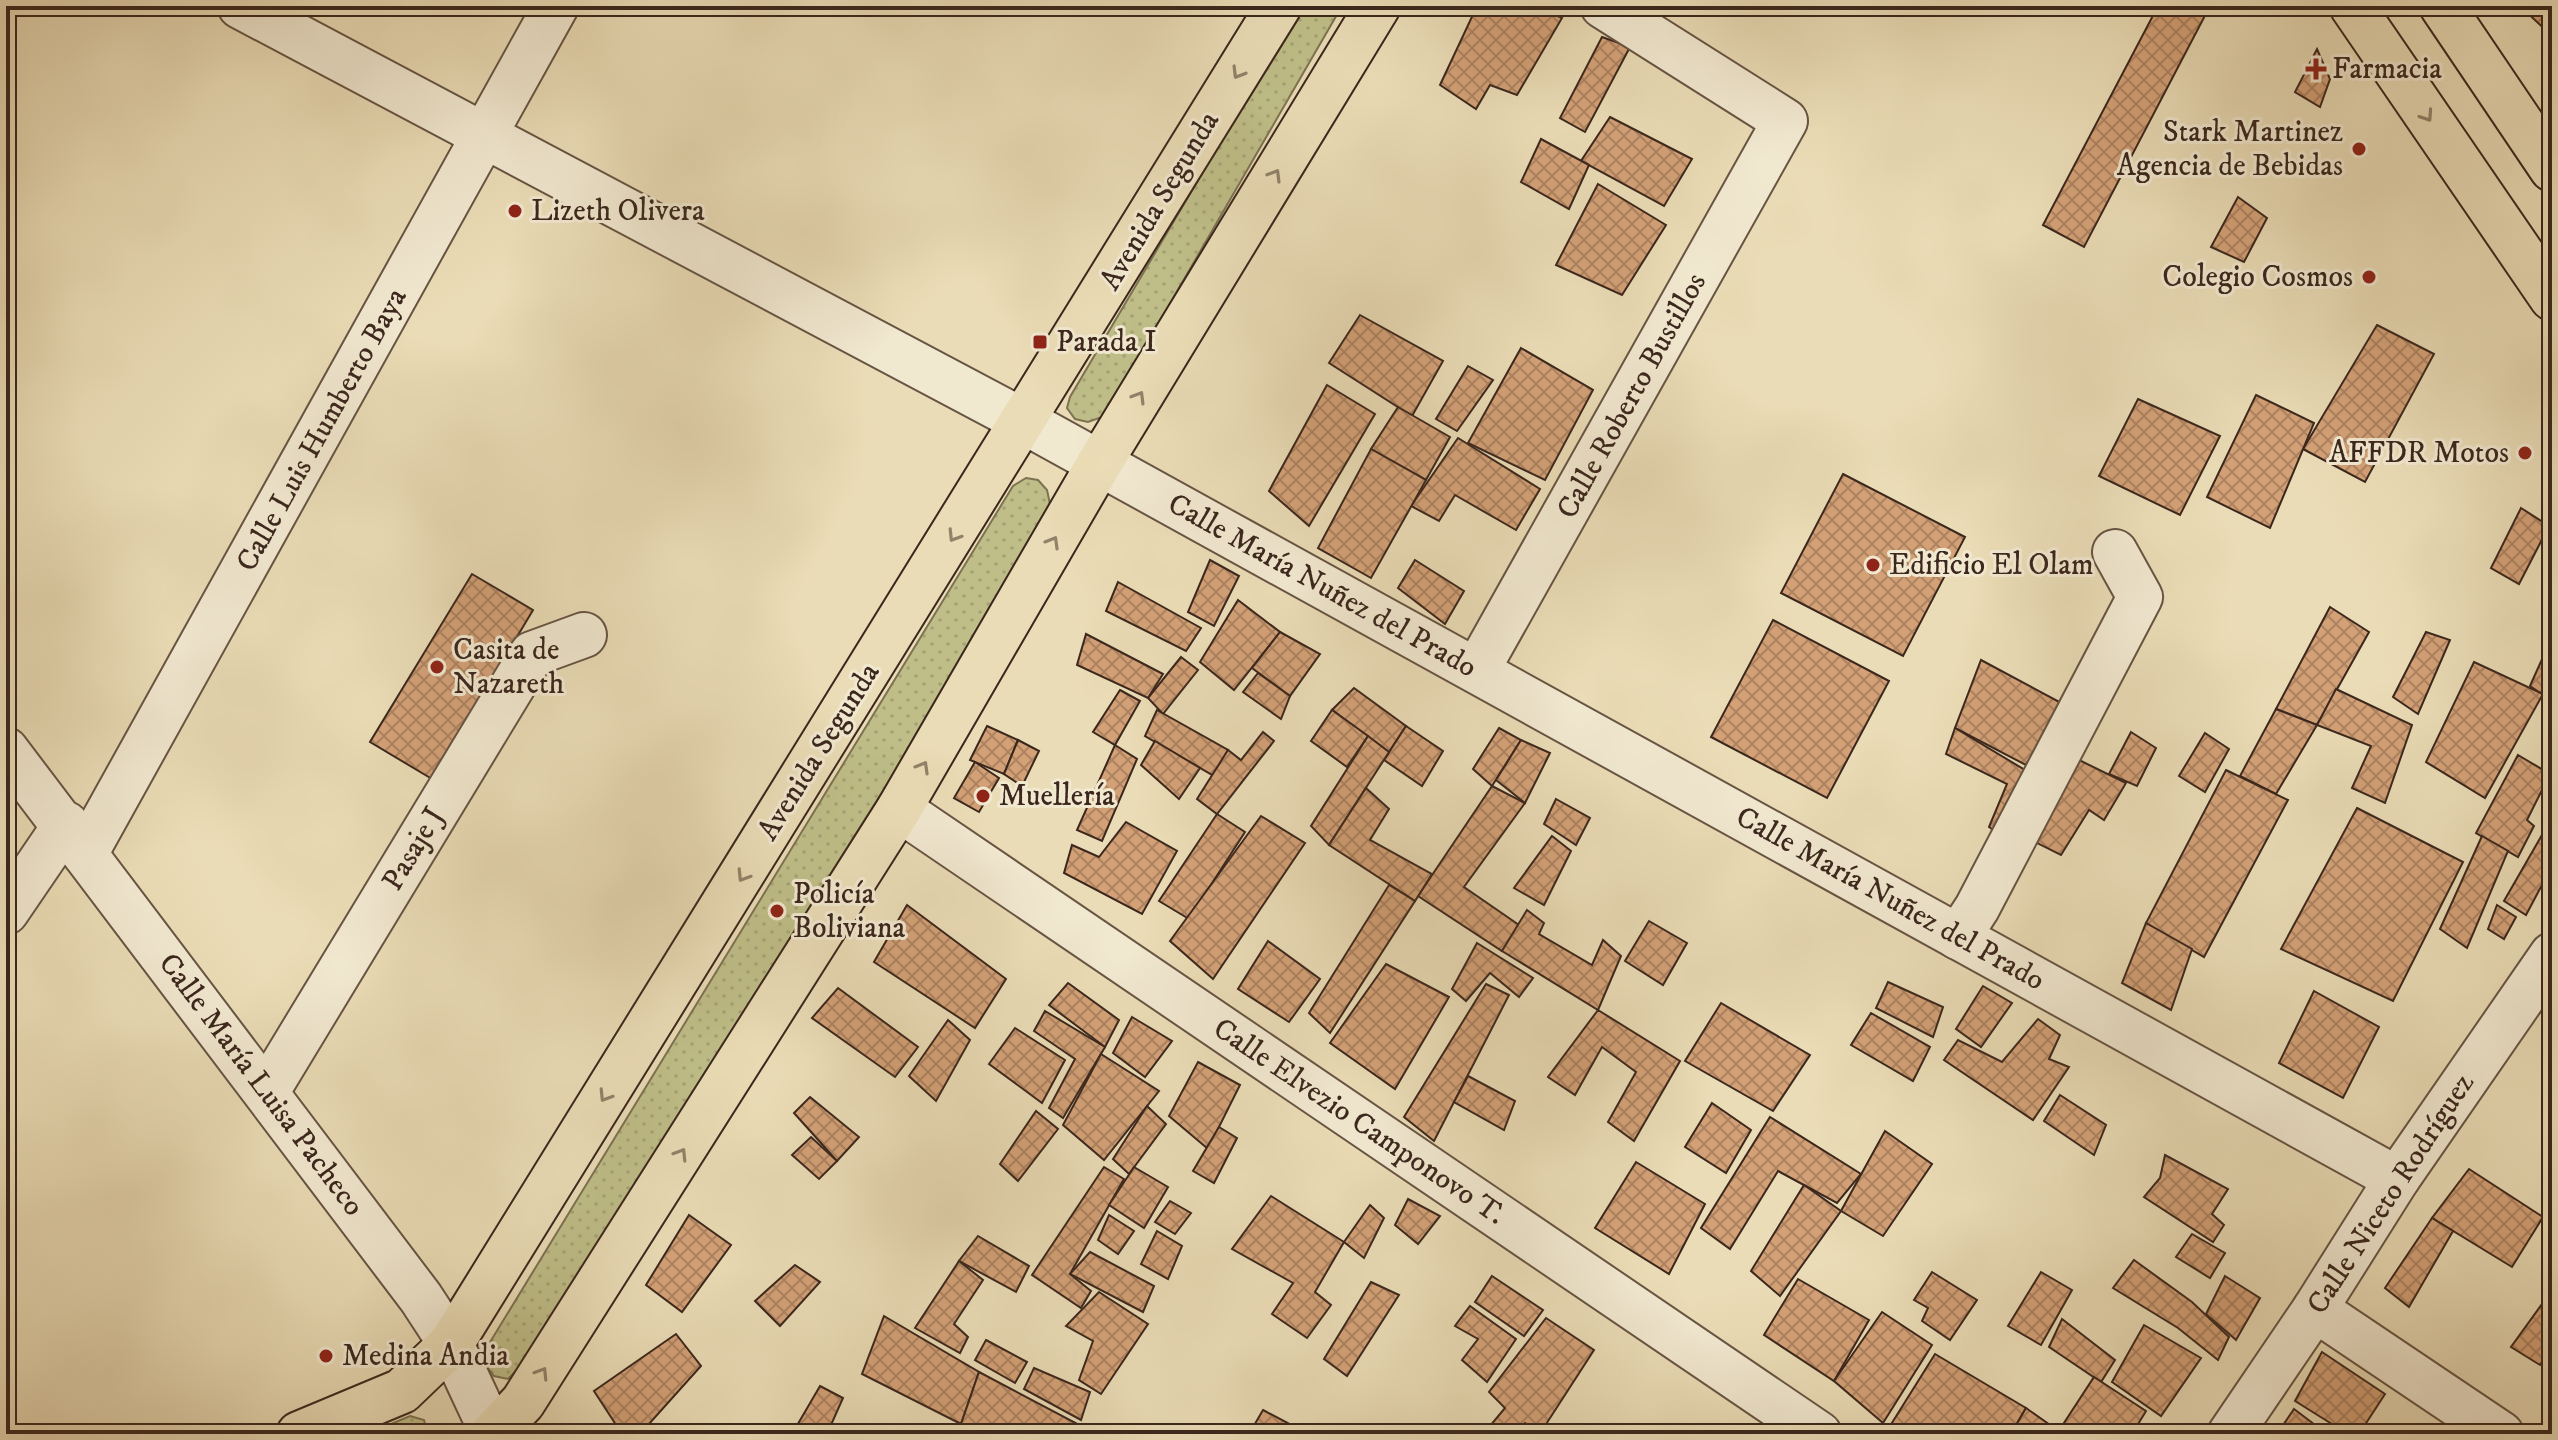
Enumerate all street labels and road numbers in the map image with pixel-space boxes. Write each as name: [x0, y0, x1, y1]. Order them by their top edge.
street label: Avenida Segunda: [1092, 105, 1228, 297]
street label: Calle Roberto Bustillos: [1549, 267, 1715, 525]
street label: Calle Luis Humberto Baya: [229, 282, 415, 578]
street label: Calle María Nuñez del Prado: [1161, 486, 1483, 686]
street label: Avenida Segunda: [750, 656, 888, 848]
street label: Calle María Nuñez del Prado: [1729, 799, 2051, 999]
street label: Pasaje J: [375, 800, 453, 898]
street label: Calle María Luisa Pacheco: [150, 946, 372, 1224]
street label: Calle Elvezio Camponovo T.: [1206, 1010, 1512, 1234]
street label: Calle Niceto Rodríguez: [2299, 1067, 2483, 1321]

